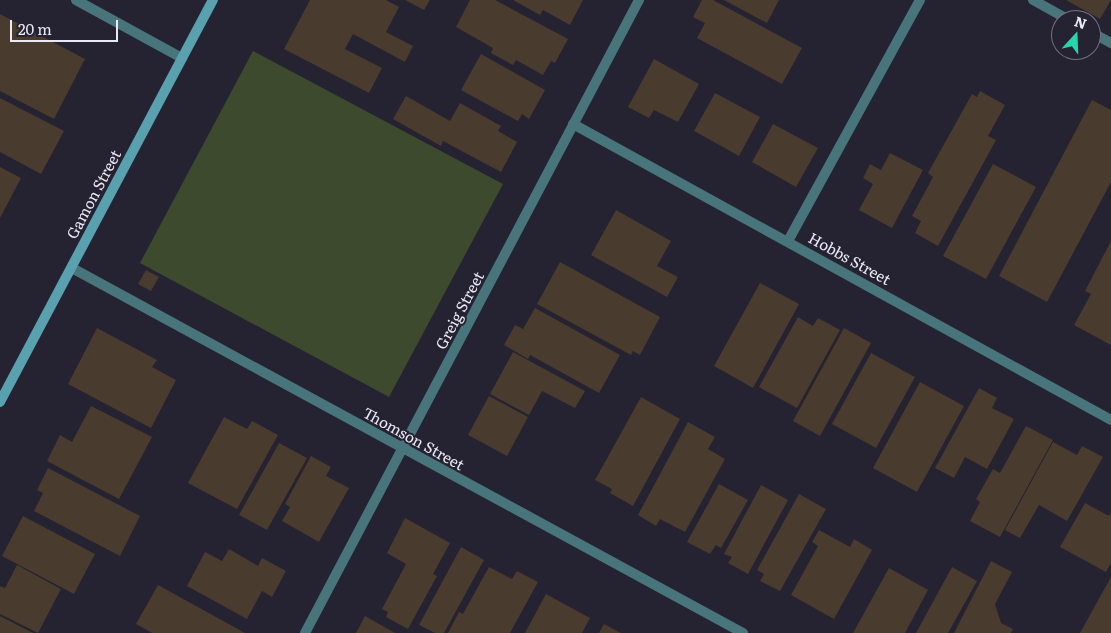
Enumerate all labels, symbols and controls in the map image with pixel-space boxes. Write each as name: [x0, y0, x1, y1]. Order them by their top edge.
scale bar: [12, 10, 120, 42]
north arrow: [1051, 10, 1101, 60]
text: N: [1072, 10, 1090, 33]
text: 20 m: [18, 17, 52, 40]
street label: Gamon Street: [62, 146, 124, 242]
street label: Hobbs Street: [806, 228, 894, 288]
street label: Greig Street: [431, 268, 487, 352]
street label: Thomson Street: [360, 403, 468, 473]

